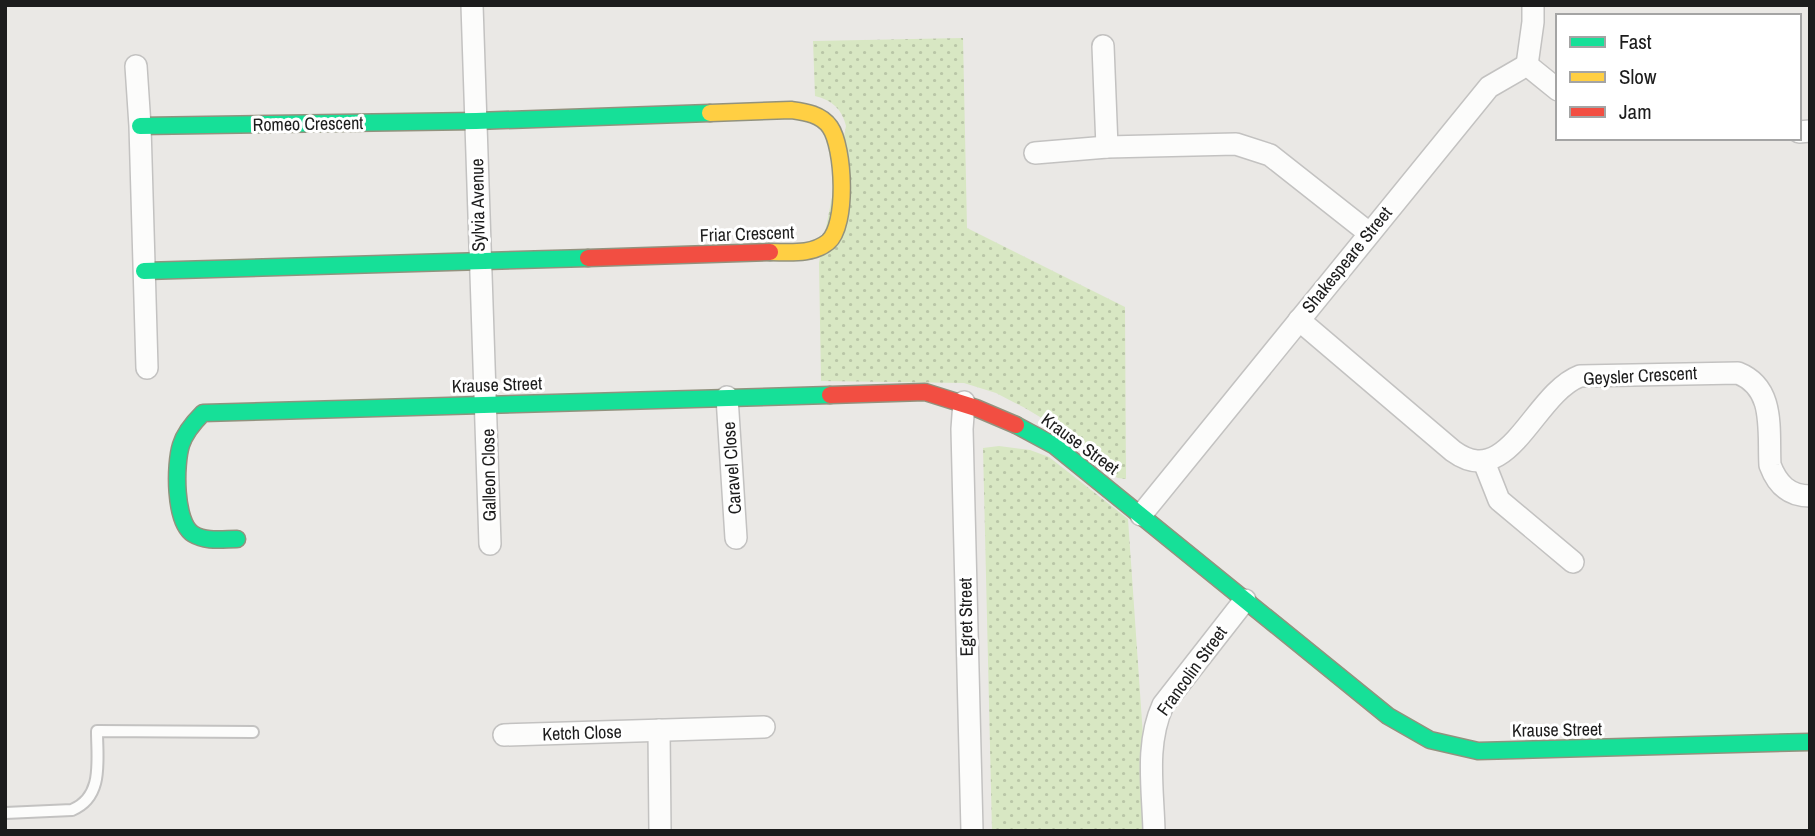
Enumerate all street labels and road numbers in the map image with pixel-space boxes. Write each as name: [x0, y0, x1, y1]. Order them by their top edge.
street label: Romeo Crescent: [252, 110, 364, 137]
street label: Sylvia Avenue: [464, 158, 491, 252]
street label: Shakespeare Street: [1296, 201, 1397, 318]
street label: Friar Crescent: [699, 219, 795, 248]
street label: Geysler Crescent: [1582, 360, 1698, 391]
street label: Krause Street: [451, 370, 543, 399]
street label: Krause Street: [1036, 407, 1124, 480]
street label: Caravel Close: [716, 421, 747, 515]
street label: Galleon Close: [475, 428, 502, 522]
street label: Egret Street: [952, 577, 979, 657]
street label: Francolin Street: [1151, 621, 1233, 721]
street label: Krause Street: [1512, 716, 1602, 743]
street label: Ketch Close: [542, 719, 622, 746]

